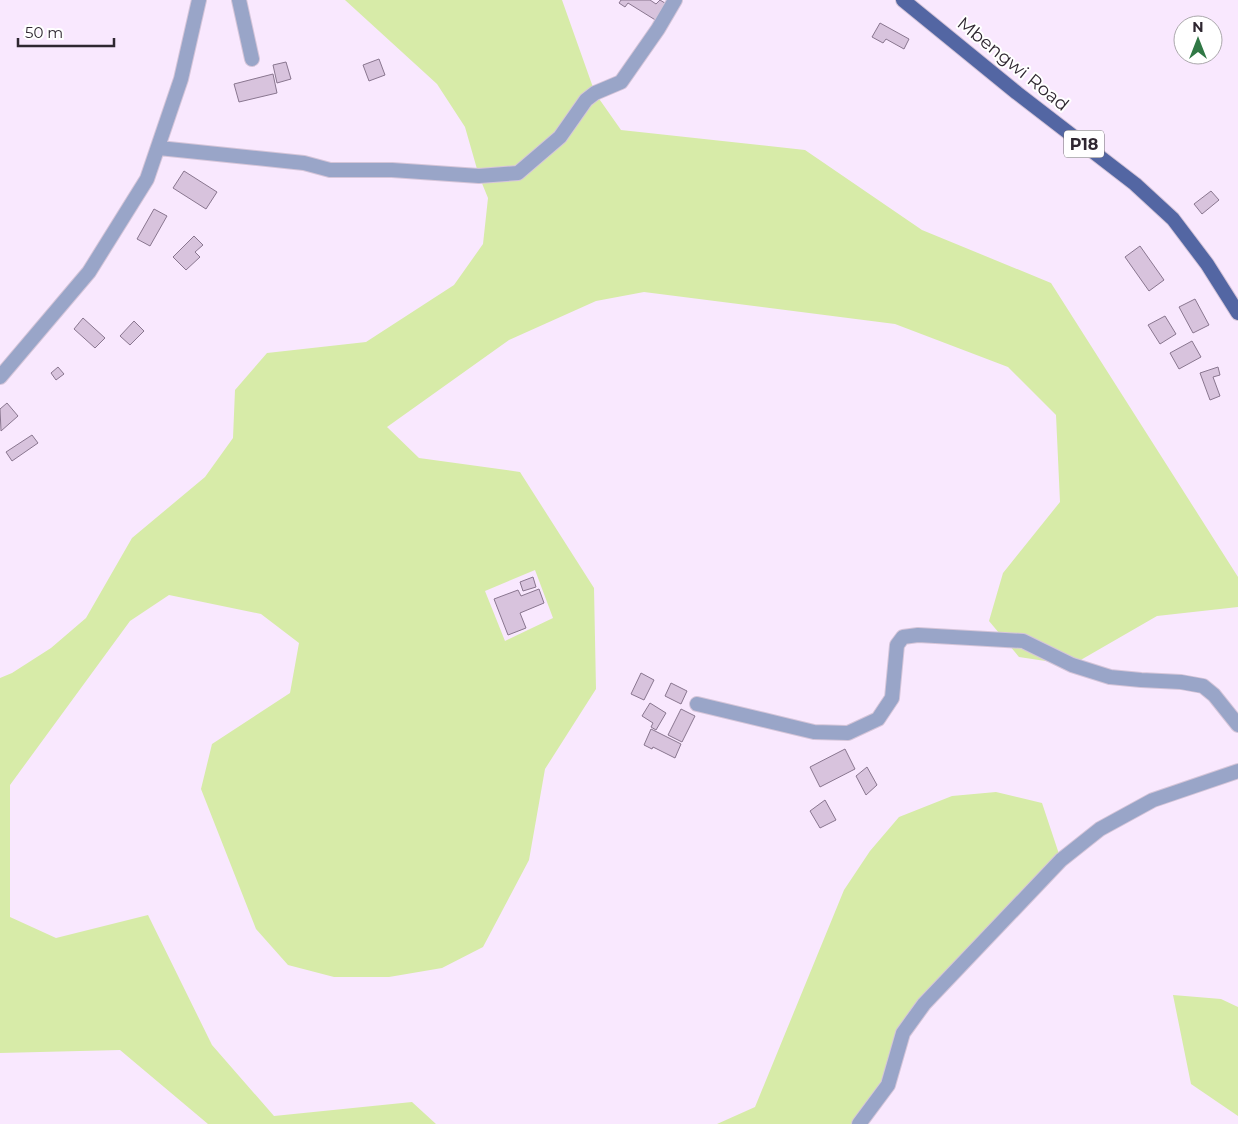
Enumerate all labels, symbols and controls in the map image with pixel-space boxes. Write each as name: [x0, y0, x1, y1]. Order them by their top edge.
street label: Mbengwi Road: [953, 12, 1073, 116]
scale bar: [18, 15, 114, 47]
north arrow: [1173, 15, 1223, 65]
text: N: [1192, 18, 1204, 36]
text: 50 m: [25, 23, 63, 42]
road number: P18: [1064, 130, 1104, 158]

